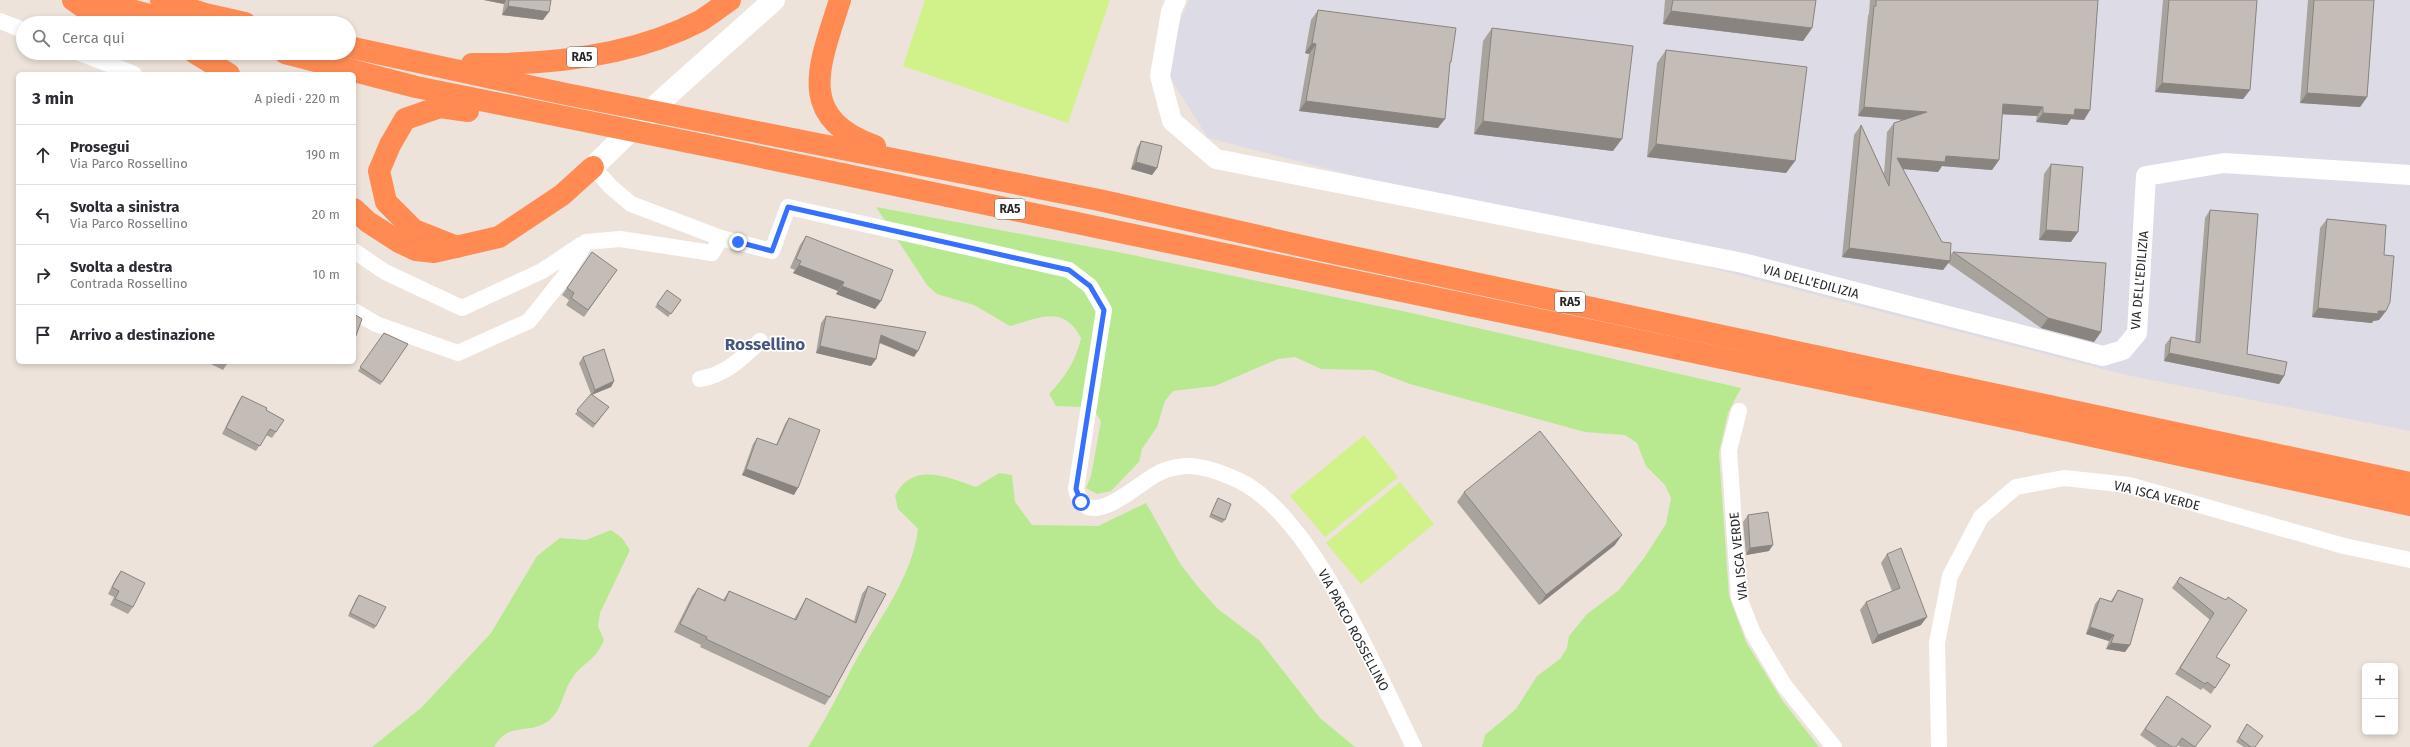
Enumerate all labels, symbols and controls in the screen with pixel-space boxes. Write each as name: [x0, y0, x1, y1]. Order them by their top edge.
search box: [16, 16, 356, 60]
icon: search: [30, 27, 52, 49]
text: Cerca qui: [62, 29, 125, 47]
road number: RA5: [567, 47, 597, 67]
text: 3 min: [32, 88, 74, 109]
text: A piedi · 220 m: [254, 91, 340, 106]
text: Prosegui: [70, 138, 129, 156]
icon: ahead: [32, 144, 54, 166]
text: 190 m: [306, 147, 340, 162]
text: Via Parco Rossellino: [70, 156, 188, 171]
text: Svolta a sinistra: [70, 198, 180, 216]
road number: RA5: [995, 199, 1025, 219]
icon: left: [32, 204, 54, 226]
text: 20 m: [312, 207, 340, 222]
text: Via Parco Rossellino: [70, 216, 188, 231]
street label: VIA DELL'EDILIZIA: [2128, 229, 2151, 330]
route end: [729, 233, 747, 251]
text: Svolta a destra: [70, 258, 172, 276]
street label: VIA DELL'EDILIZIA: [1761, 261, 1861, 302]
icon: right: [32, 264, 54, 286]
text: 10 m: [313, 267, 340, 282]
text: Contrada Rossellino: [70, 276, 188, 291]
road number: RA5: [1555, 292, 1585, 312]
icon: arrive: [32, 324, 54, 346]
text: Arrivo a destinazione: [70, 326, 215, 344]
district label: Rossellino: [725, 334, 805, 355]
street label: VIA ISCA VERDE: [2112, 478, 2202, 513]
route start: [1072, 493, 1090, 511]
street label: VIA ISCA VERDE: [1726, 511, 1751, 601]
street label: VIA PARCO ROSSELLINO: [1315, 567, 1392, 694]
map controls: [2362, 663, 2398, 735]
button: +: [2362, 663, 2398, 699]
button: −: [2362, 699, 2398, 735]

